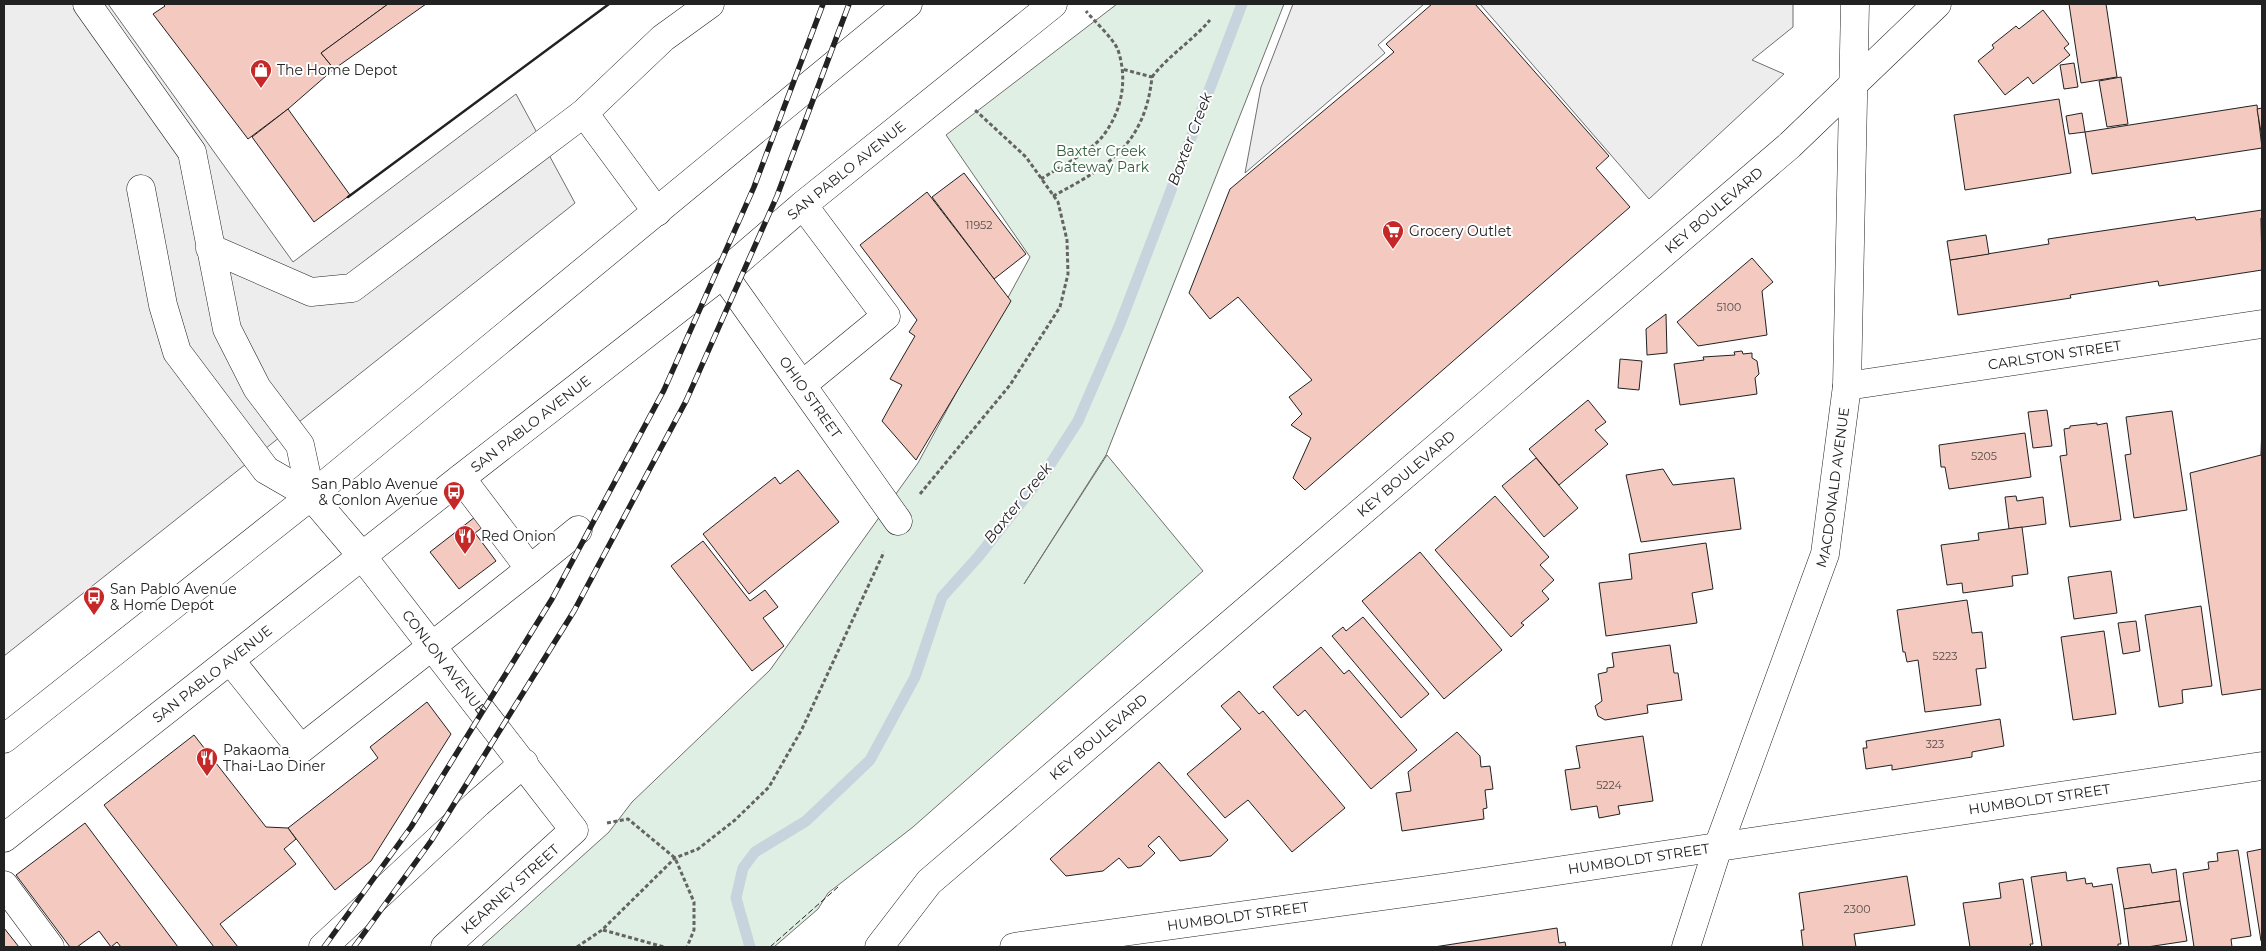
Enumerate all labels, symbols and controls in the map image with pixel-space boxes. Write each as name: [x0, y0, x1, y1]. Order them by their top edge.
shop icon: The Home Depot: [249, 58, 273, 89]
place label: The Home Depot: [277, 61, 398, 79]
water label: Baxter Creek: [1163, 89, 1216, 188]
street label: SAN PABLO AVENUE: [783, 117, 909, 224]
park label: Baxter Creek Gateway Park: [1053, 142, 1150, 176]
street label: KEY BOULEVARD: [1661, 163, 1767, 257]
house number: 11952: [965, 218, 993, 232]
supermarket icon: Grocery Outlet: [1381, 219, 1405, 250]
place label: Grocery Outlet: [1409, 222, 1512, 240]
house number: 5100: [1717, 300, 1741, 314]
street label: CARLSTON STREET: [1987, 336, 2123, 374]
street label: OHIO STREET: [775, 353, 845, 442]
street label: SAN PABLO AVENUE: [467, 371, 594, 476]
street label: MACDONALD AVENUE: [1812, 406, 1853, 570]
street label: KEY BOULEVARD: [1353, 427, 1459, 521]
house number: 5205: [1971, 449, 1997, 463]
water label: Baxter Creek: [979, 458, 1056, 547]
place label: San Pablo Avenue & Conlon Avenue: [311, 475, 438, 509]
bus stop icon: San Pablo Avenue & Conlon Avenue: [442, 480, 466, 511]
restaurant icon: Red Onion: [453, 524, 477, 555]
place label: Red Onion: [481, 527, 556, 545]
place label: San Pablo Avenue & Home Depot: [110, 580, 237, 614]
bus stop icon: San Pablo Avenue & Home Depot: [82, 585, 106, 616]
street label: CONLON AVENUE: [398, 606, 490, 718]
street label: SAN PABLO AVENUE: [149, 621, 276, 727]
house number: 5223: [1933, 649, 1957, 663]
street label: KEY BOULEVARD: [1046, 690, 1151, 784]
house number: 323: [1926, 737, 1944, 751]
place label: Pakaoma Thai-Lao Diner: [223, 741, 326, 775]
restaurant icon: Pakaoma Thai-Lao Diner: [195, 746, 219, 777]
house number: 5224: [1596, 778, 1623, 792]
street label: HUMBOLDT STREET: [1967, 780, 2111, 819]
street label: HUMBOLDT STREET: [1567, 839, 1711, 878]
street label: KEARNEY STREET: [457, 840, 563, 938]
street label: HUMBOLDT STREET: [1166, 897, 1310, 935]
house number: 2300: [1843, 902, 1871, 916]

